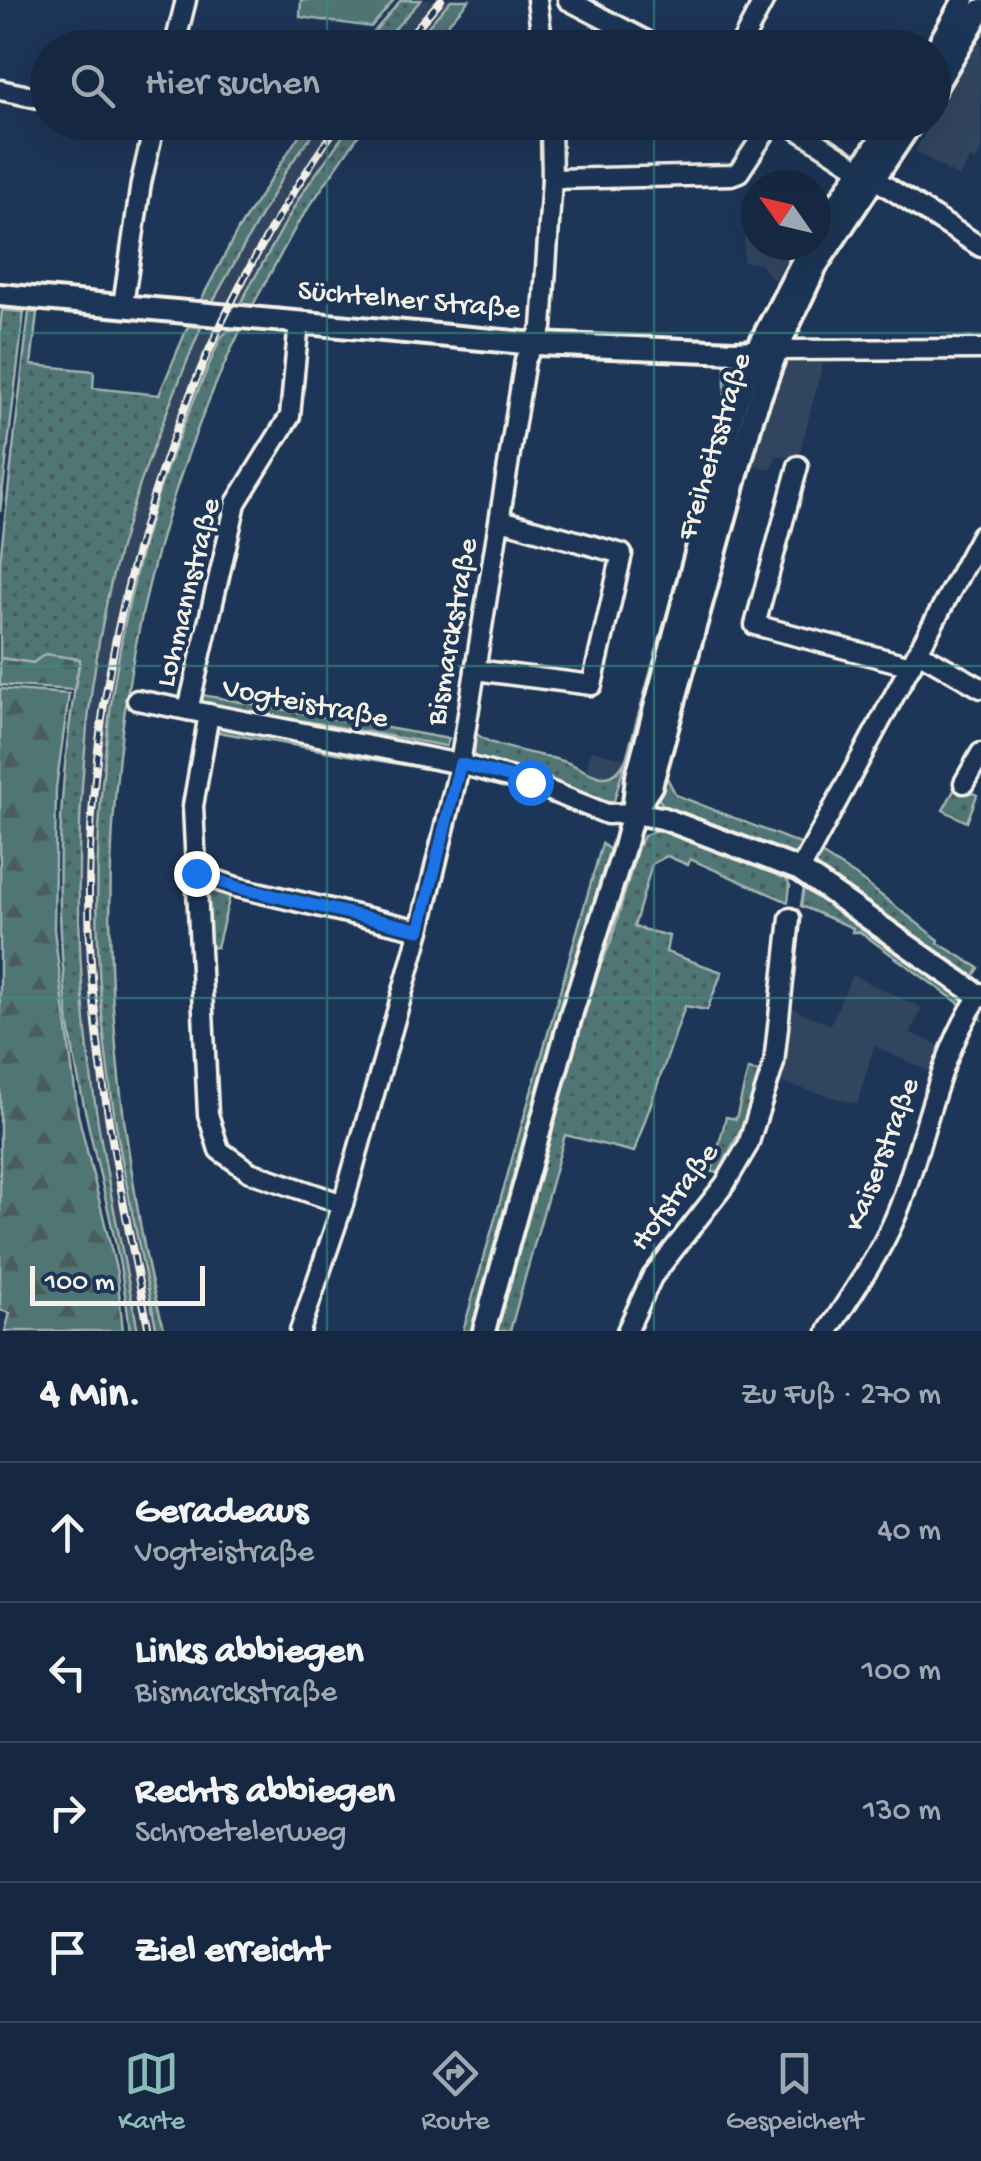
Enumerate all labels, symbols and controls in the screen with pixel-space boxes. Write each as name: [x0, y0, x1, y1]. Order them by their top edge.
search box: [30, 30, 951, 140]
icon: search: [65, 58, 120, 113]
text: Hier suchen: [145, 63, 320, 107]
north arrow: [741, 170, 831, 260]
street label: Süchtelner Straße: [296, 275, 522, 329]
street label: Freiheitsstraße: [671, 349, 761, 546]
street label: Lohmannstraße: [150, 494, 231, 691]
street label: Bismarckstraße: [420, 535, 488, 729]
street label: Vogteistraße: [218, 672, 391, 738]
route start: [508, 760, 554, 806]
route end: [174, 851, 220, 897]
street label: Kaiserstraße: [839, 1073, 929, 1236]
street label: Hofstraße: [624, 1137, 728, 1259]
scale bar: [30, 1261, 205, 1306]
text: 100 m: [45, 1267, 115, 1300]
text: 4 Min.: [40, 1372, 141, 1421]
text: Zu Fuß · 270 m: [741, 1377, 941, 1415]
text: Geradeaus: [135, 1491, 308, 1535]
icon: ahead: [40, 1505, 95, 1560]
text: 40 m: [877, 1513, 941, 1551]
text: Vogteistraße: [135, 1535, 314, 1573]
text: Links abbiegen: [135, 1631, 363, 1675]
icon: left: [40, 1645, 95, 1700]
text: 100 m: [861, 1653, 941, 1691]
text: Bismarckstraße: [135, 1675, 337, 1713]
text: Rechts abbiegen: [135, 1771, 395, 1815]
icon: right: [40, 1785, 95, 1840]
text: 130 m: [863, 1793, 941, 1831]
text: Schroetelerweg: [135, 1815, 346, 1853]
icon: arrive: [40, 1925, 95, 1980]
text: Ziel erreicht: [135, 1930, 328, 1974]
tab: Karte: [118, 2046, 185, 2139]
tab: Route: [421, 2046, 489, 2139]
tab: Gespeichert: [726, 2046, 863, 2139]

